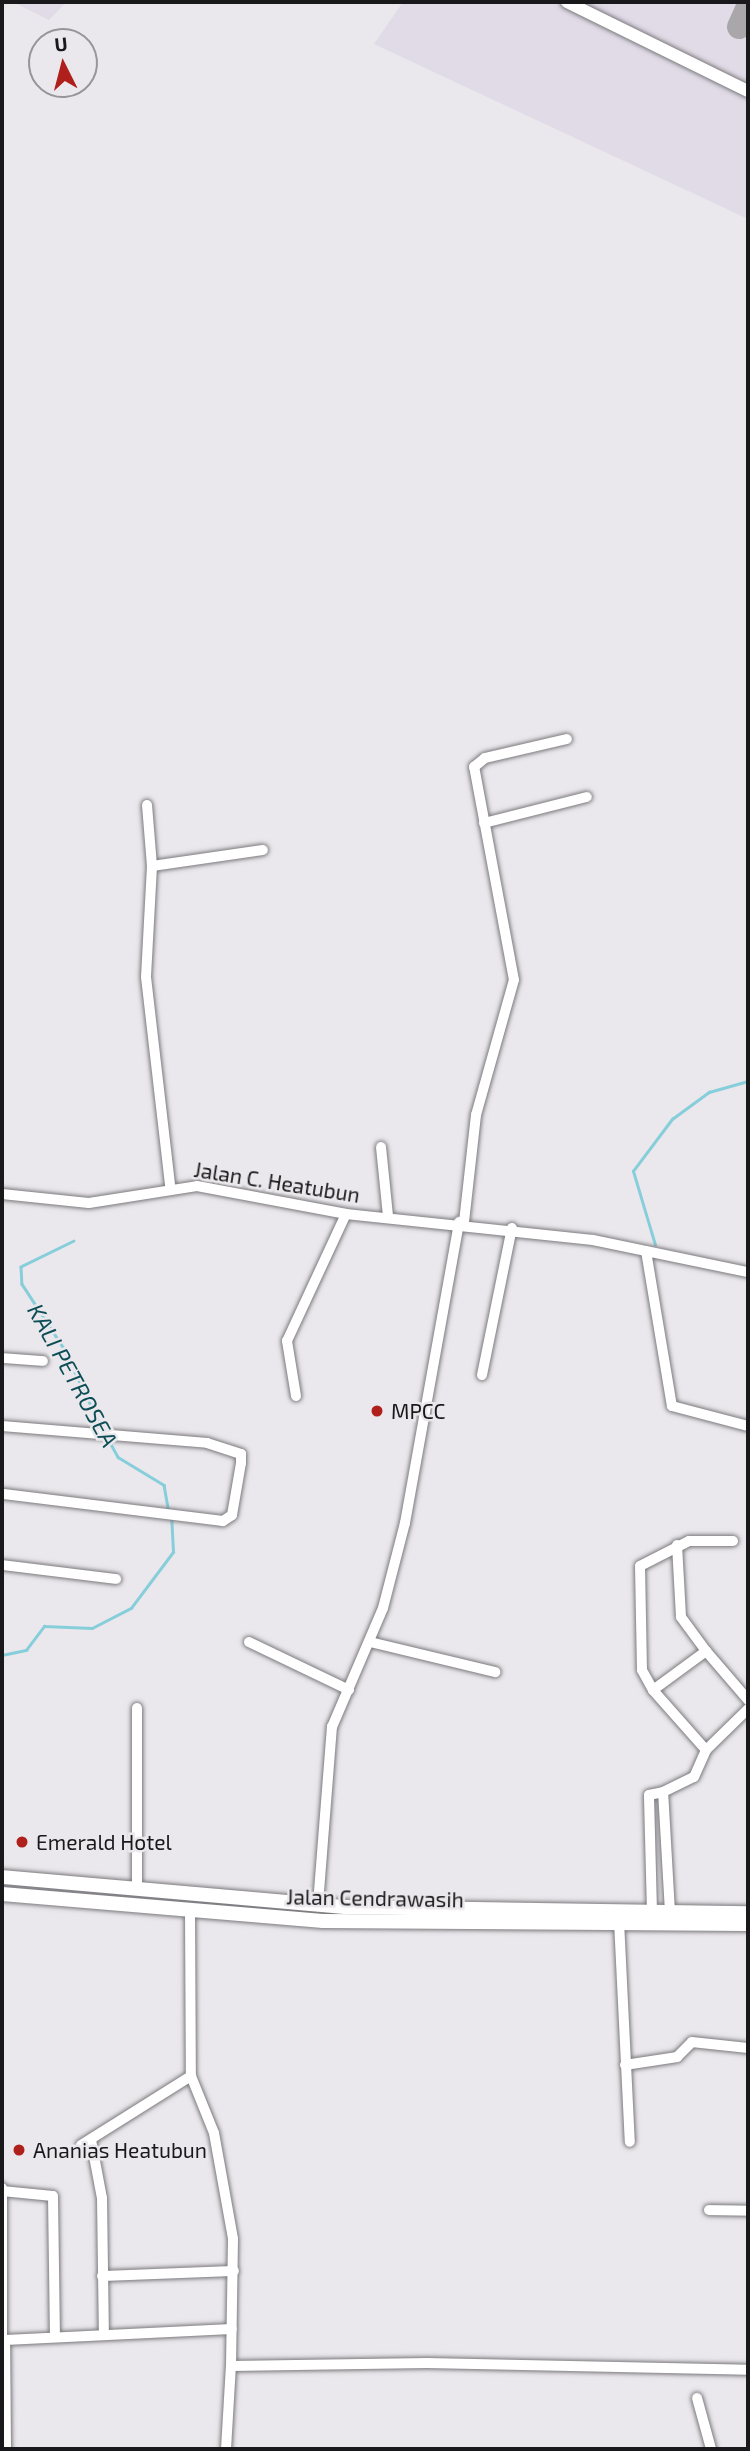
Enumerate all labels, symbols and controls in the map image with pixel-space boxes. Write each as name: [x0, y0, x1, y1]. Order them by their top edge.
north arrow: [28, 28, 98, 98]
text: U: [53, 31, 69, 56]
street label: Jalan C. Heatubun: [192, 1156, 362, 1208]
water label: KALI PETROSEA: [22, 1298, 124, 1452]
place label: MPCC: [391, 1398, 446, 1424]
marker: MPCC: [369, 1403, 385, 1419]
place label: Emerald Hotel: [36, 1829, 172, 1855]
marker: Emerald Hotel: [14, 1834, 30, 1850]
street label: Jalan Cendrawasih: [286, 1884, 464, 1912]
place label: Ananias Heatubun: [33, 2137, 207, 2163]
marker: Ananias Heatubun: [11, 2142, 27, 2158]

